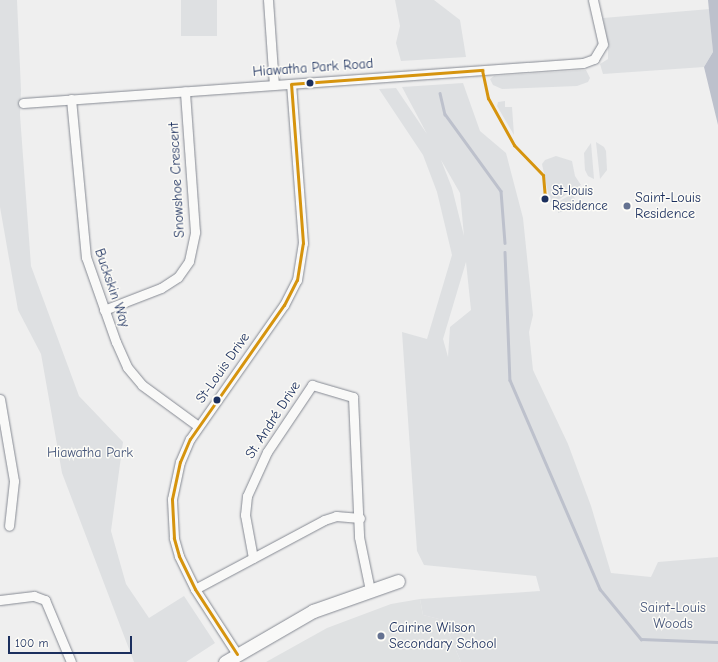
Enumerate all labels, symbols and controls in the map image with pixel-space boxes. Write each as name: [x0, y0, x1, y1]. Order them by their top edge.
street label: Hiawatha Park Road: [252, 55, 374, 81]
unlabelled marker: [305, 78, 315, 88]
street label: Snowshoe Crescent: [166, 122, 188, 238]
place label: St-louis Residence: [552, 184, 608, 215]
place label: Saint-Louis Residence: [635, 190, 701, 222]
marker: St-louis Residence: [540, 194, 550, 204]
marker: Saint-Louis Residence: [622, 201, 632, 211]
street label: Buckskin Way: [91, 246, 133, 330]
street label: St-Louis Drive: [192, 329, 254, 407]
street label: St. André Drive: [242, 378, 304, 462]
unlabelled marker: [212, 395, 222, 405]
park label: Hiawatha Park: [47, 445, 133, 461]
park label: Saint-Louis Woods: [640, 600, 706, 632]
place label: Cairine Wilson Secondary School: [389, 620, 497, 652]
scale bar: [10, 628, 134, 654]
marker: Cairine Wilson Secondary School: [376, 631, 386, 641]
text: 100 m: [15, 636, 48, 650]

